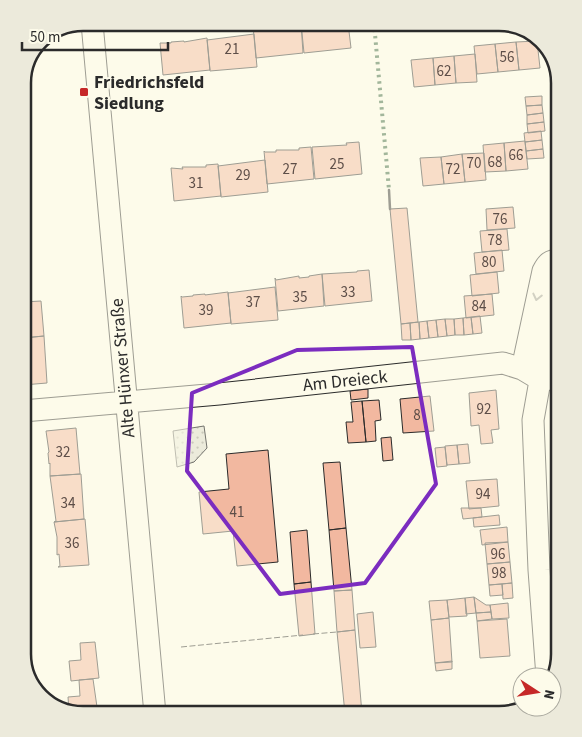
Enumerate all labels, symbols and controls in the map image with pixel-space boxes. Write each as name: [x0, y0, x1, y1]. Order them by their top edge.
scale bar: [22, 20, 169, 52]
text: 50 m: [30, 27, 60, 48]
house number: 21: [225, 39, 239, 60]
house number: 56: [500, 47, 514, 68]
house number: 62: [437, 61, 451, 82]
place label: Friedrichsfeld Siedlung: [94, 70, 204, 116]
marker: Friedrichsfeld Siedlung: [78, 86, 90, 98]
house number: 66: [509, 145, 523, 166]
house number: 68: [488, 152, 502, 173]
house number: 70: [467, 153, 481, 174]
house number: 25: [330, 154, 344, 175]
house number: 27: [283, 159, 297, 180]
house number: 72: [446, 159, 460, 180]
house number: 29: [236, 165, 250, 186]
house number: 31: [189, 173, 203, 194]
house number: 76: [493, 209, 507, 230]
house number: 78: [488, 230, 502, 251]
house number: 80: [482, 252, 496, 273]
house number: 33: [341, 282, 355, 303]
house number: 35: [293, 287, 307, 308]
house number: 37: [246, 292, 260, 313]
one-way arrow: [533, 293, 543, 302]
house number: 84: [472, 296, 487, 317]
street label: Alte Hünxer Straße: [104, 297, 142, 439]
house number: 39: [199, 300, 213, 321]
street label: Am Dreieck: [302, 364, 389, 398]
house number: 92: [477, 399, 491, 420]
house number: 8: [413, 405, 421, 426]
house number: 32: [56, 442, 70, 463]
house number: 94: [476, 484, 491, 505]
house number: 34: [61, 493, 76, 514]
house number: 41: [230, 502, 244, 523]
house number: 36: [65, 533, 79, 554]
house number: 96: [491, 544, 505, 565]
house number: 98: [492, 563, 506, 584]
north arrow: [512, 667, 562, 717]
text: N: [538, 688, 559, 701]

